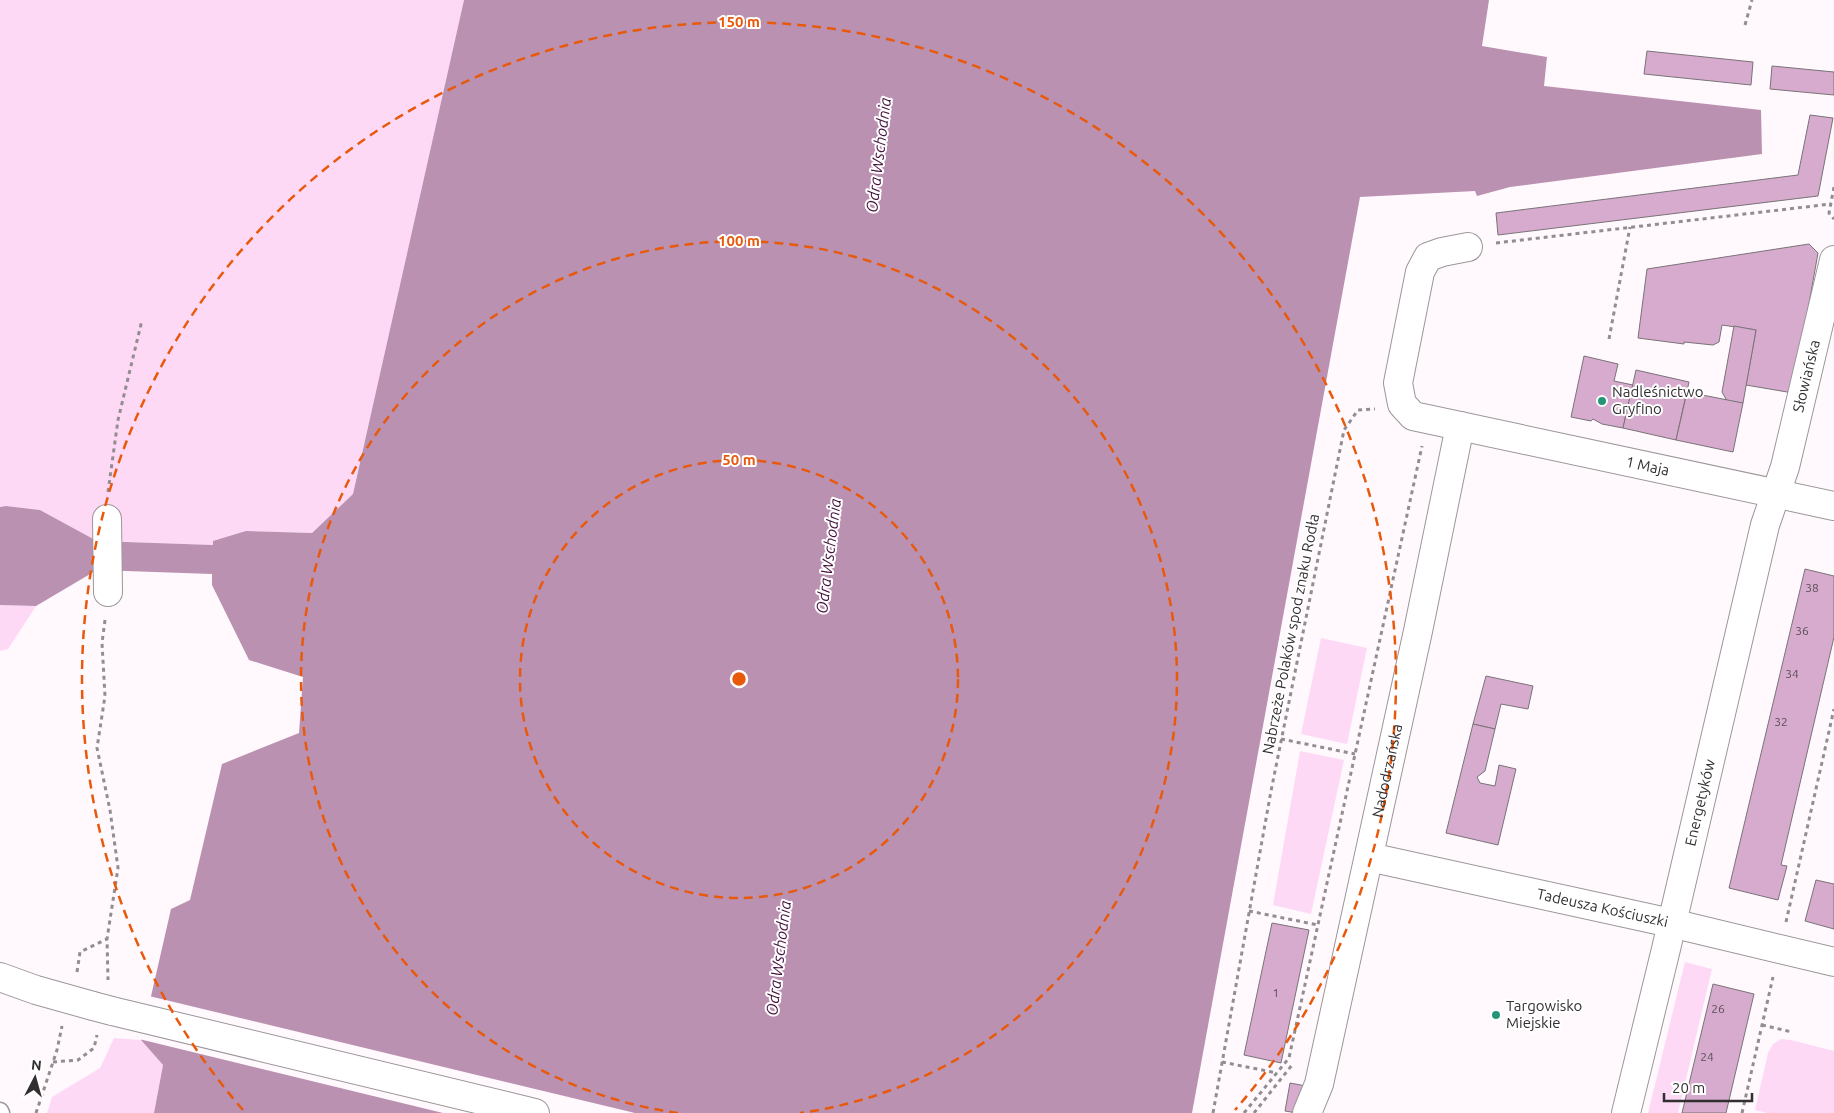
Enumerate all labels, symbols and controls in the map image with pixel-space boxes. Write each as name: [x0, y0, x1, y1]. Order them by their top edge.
text: 150 m: [718, 13, 760, 30]
water label: Odra Wschodnia: [862, 96, 894, 214]
text: 100 m: [718, 232, 760, 249]
street label: Słowiańska: [1789, 338, 1823, 414]
place label: Nadleśnictwo Gryfino: [1612, 383, 1703, 417]
marker: Nadleśnictwo Gryfino: [1596, 395, 1608, 407]
text: 50 m: [722, 451, 756, 468]
street label: 1 Maja: [1624, 453, 1671, 479]
water label: Odra Wschodnia: [812, 497, 844, 615]
street label: Nabrzeże Polaków spod znaku Rodła: [1259, 512, 1322, 755]
house number: 38: [1805, 581, 1819, 594]
house number: 36: [1795, 624, 1809, 637]
house number: 34: [1785, 667, 1799, 680]
centre of rings: [730, 670, 748, 688]
house number: 32: [1774, 715, 1788, 728]
street label: Nadodrzańska: [1368, 722, 1405, 819]
street label: Energetyków: [1681, 757, 1718, 848]
street label: Tadeusza Kościuszki: [1535, 885, 1670, 930]
water label: Odra Wschodnia: [762, 899, 794, 1017]
house number: 1: [1273, 986, 1279, 999]
place label: Targowisko Miejskie: [1506, 997, 1582, 1031]
house number: 26: [1711, 1002, 1725, 1015]
marker: Targowisko Miejskie: [1490, 1009, 1502, 1021]
house number: 24: [1700, 1050, 1714, 1063]
north arrow: [10, 1053, 60, 1103]
text: N: [30, 1057, 42, 1074]
scale bar: [1664, 1070, 1752, 1102]
text: 20 m: [1672, 1079, 1705, 1096]

